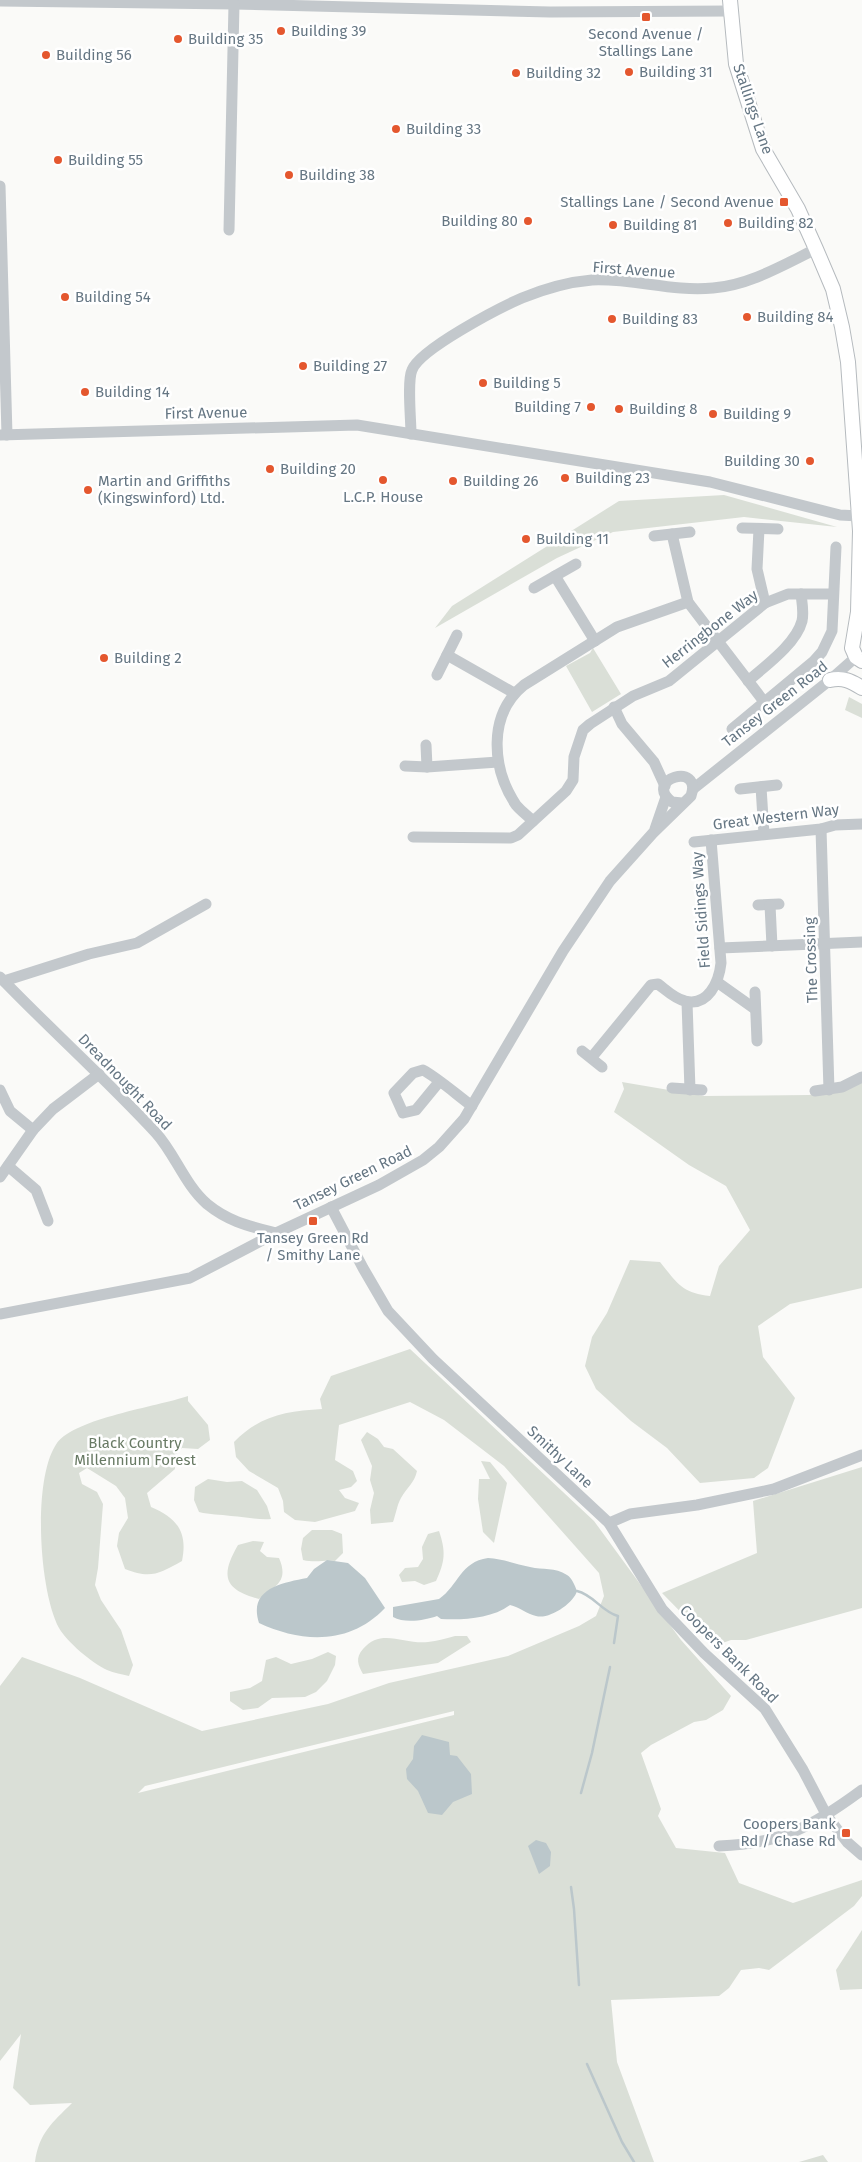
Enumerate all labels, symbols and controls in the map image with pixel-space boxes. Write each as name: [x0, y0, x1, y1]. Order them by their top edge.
marker: Second Avenue / Stallings Lane: [640, 11, 652, 23]
place label: Building 39: [291, 22, 366, 40]
marker: Building 39: [275, 25, 287, 37]
place label: Second Avenue / Stallings Lane: [588, 25, 704, 60]
place label: Building 35: [188, 30, 263, 48]
marker: Building 35: [172, 33, 184, 45]
place label: Building 56: [56, 46, 132, 64]
marker: Building 56: [40, 49, 52, 61]
street label: Stallings Lane: [729, 61, 777, 157]
place label: Building 31: [639, 63, 713, 81]
place label: Building 32: [526, 64, 601, 82]
marker: Building 31: [623, 66, 635, 78]
marker: Building 32: [510, 67, 522, 79]
place label: Building 33: [406, 120, 481, 138]
marker: Building 33: [390, 123, 402, 135]
place label: Building 55: [68, 151, 143, 169]
marker: Building 55: [52, 154, 64, 166]
place label: Building 38: [299, 166, 375, 184]
marker: Building 38: [283, 169, 295, 181]
place label: Stallings Lane / Second Avenue: [560, 193, 774, 211]
marker: Stallings Lane / Second Avenue: [778, 196, 790, 208]
place label: Building 80: [441, 212, 518, 230]
place label: Building 82: [738, 214, 814, 232]
marker: Building 80: [522, 215, 534, 227]
place label: Building 81: [623, 216, 697, 234]
marker: Building 82: [722, 217, 734, 229]
marker: Building 81: [607, 219, 619, 231]
street label: First Avenue: [592, 258, 676, 282]
place label: Building 54: [75, 288, 151, 306]
marker: Building 54: [59, 291, 71, 303]
place label: Building 84: [757, 308, 833, 326]
place label: Building 83: [622, 310, 698, 328]
marker: Building 84: [741, 311, 753, 323]
marker: Building 83: [606, 313, 618, 325]
place label: Building 27: [313, 357, 387, 375]
marker: Building 27: [297, 360, 309, 372]
place label: Building 5: [493, 374, 561, 392]
marker: Building 5: [477, 377, 489, 389]
place label: Building 14: [95, 383, 170, 401]
marker: Building 14: [79, 386, 91, 398]
place label: Building 7: [514, 398, 581, 416]
place label: Building 8: [629, 400, 697, 418]
marker: Building 7: [585, 401, 597, 413]
street label: First Avenue: [164, 403, 248, 423]
marker: Building 8: [613, 403, 625, 415]
place label: Building 9: [723, 405, 791, 423]
marker: Building 9: [707, 408, 719, 420]
place label: Building 30: [724, 452, 800, 470]
marker: Building 30: [804, 455, 816, 467]
place label: Building 20: [280, 460, 356, 478]
marker: Building 20: [264, 463, 276, 475]
place label: Building 23: [575, 469, 650, 487]
place label: Martin and Griffiths (Kingswinford) Ltd.: [98, 472, 230, 507]
place label: Building 26: [463, 472, 539, 490]
marker: Building 23: [559, 472, 571, 484]
marker: L.C.P. House: [377, 474, 389, 486]
marker: Building 26: [447, 475, 459, 487]
marker: Martin and Griffiths (Kingswinford) Ltd.: [82, 484, 94, 496]
place label: L.C.P. House: [343, 488, 423, 506]
place label: Building 11: [536, 530, 609, 548]
marker: Building 11: [520, 533, 532, 545]
street label: Herringbone Way: [658, 586, 762, 672]
place label: Building 2: [114, 649, 182, 667]
marker: Building 2: [98, 652, 110, 664]
street label: Tansey Green Road: [719, 657, 831, 751]
street label: Great Western Way: [712, 800, 841, 834]
street label: Field Sidings Way: [688, 850, 714, 969]
street label: The Crossing: [801, 917, 821, 1003]
street label: Dreadnought Road: [74, 1030, 176, 1134]
street label: Tansey Green Road: [291, 1142, 415, 1214]
marker: Tansey Green Rd / Smithy Lane: [307, 1215, 319, 1227]
place label: Tansey Green Rd / Smithy Lane: [257, 1229, 369, 1264]
street label: Smithy Lane: [523, 1422, 597, 1492]
park label: Black Country Millennium Forest: [74, 1434, 196, 1469]
street label: Coopers Bank Road: [676, 1601, 782, 1707]
place label: Coopers Bank Rd / Chase Rd: [740, 1815, 836, 1850]
marker: Coopers Bank Rd / Chase Rd: [840, 1827, 852, 1839]

